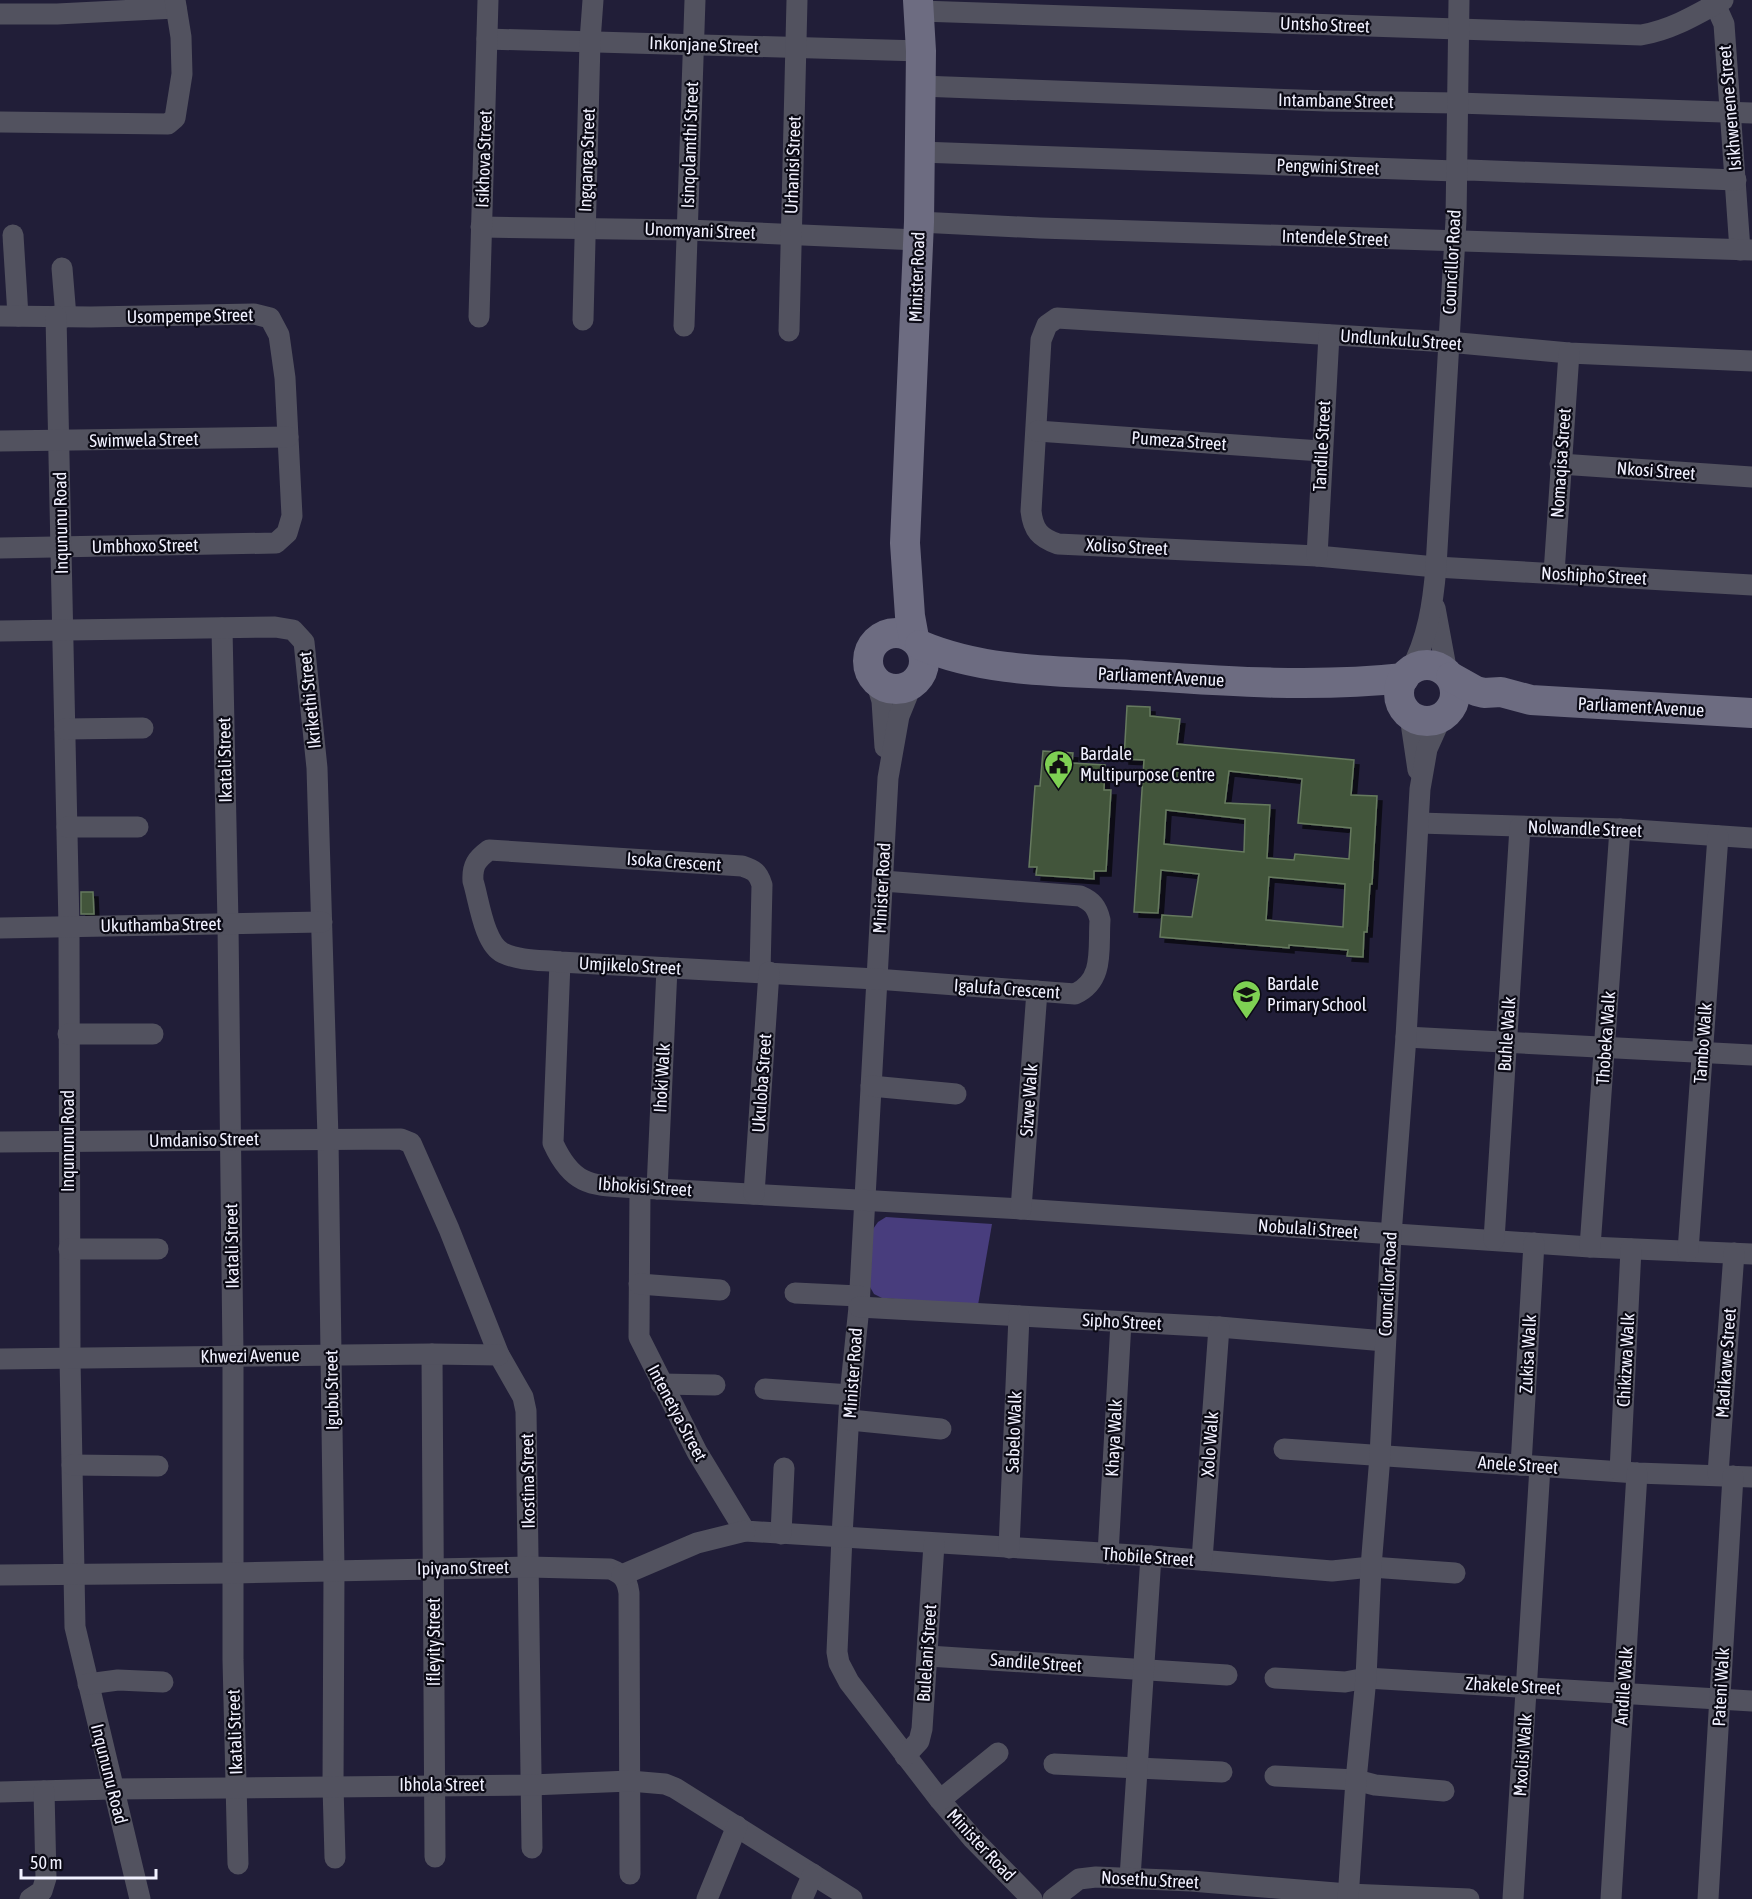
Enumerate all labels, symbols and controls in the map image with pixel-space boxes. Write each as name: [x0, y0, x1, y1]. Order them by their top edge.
street label: Untsho Street: [1280, 12, 1370, 37]
street label: Inkonjane Street: [649, 32, 759, 57]
street label: Isikhwenene Street: [1714, 44, 1745, 172]
street label: Isinqolamthi Street: [677, 81, 702, 209]
street label: Intambane Street: [1278, 89, 1394, 112]
street label: Ingqanga Street: [574, 108, 599, 212]
street label: Isikhova Street: [471, 110, 496, 208]
street label: Urhanisi Street: [780, 115, 805, 214]
street label: Pengwini Street: [1276, 154, 1380, 179]
street label: Councillor Road: [1438, 209, 1465, 315]
street label: Unomyani Street: [644, 218, 756, 243]
street label: Intendele Street: [1281, 225, 1389, 250]
street label: Minister Road: [904, 231, 929, 323]
street label: Usompempe Street: [126, 304, 254, 327]
street label: Undlunkulu Street: [1339, 325, 1463, 354]
street label: Tandile Street: [1309, 400, 1334, 492]
street label: Nomaqisa Street: [1546, 407, 1575, 518]
street label: Pumeza Street: [1131, 427, 1227, 454]
street label: Swimwela Street: [89, 428, 199, 451]
street label: Nkosi Street: [1616, 457, 1696, 484]
street label: Inqununu Road: [49, 472, 72, 574]
street label: Umbhoxo Street: [91, 534, 198, 557]
street label: Xoliso Street: [1086, 534, 1169, 559]
street label: Noshipho Street: [1541, 562, 1647, 589]
street label: Ikrikethi Street: [294, 650, 325, 750]
street label: Parliament Avenue: [1097, 663, 1225, 690]
street label: Parliament Avenue: [1577, 693, 1705, 720]
street label: Ikatali Street: [213, 717, 236, 803]
place label: Bardale Multipurpose Centre: [1080, 743, 1215, 785]
public building icon: Bardale Multipurpose Centre: [1043, 748, 1075, 790]
street label: Nolwandle Street: [1527, 816, 1643, 841]
street label: Minister Road: [869, 842, 894, 934]
street label: Isoka Crescent: [626, 848, 722, 875]
street label: Ukuthamba Street: [100, 913, 222, 936]
street label: Umjikelo Street: [578, 952, 682, 979]
place label: Bardale Primary School: [1267, 973, 1367, 1015]
street label: Igalufa Crescent: [953, 974, 1061, 1003]
school or university icon: Bardale Primary School: [1230, 978, 1262, 1020]
street label: Thobeka Walk: [1592, 990, 1619, 1085]
street label: Buhle Walk: [1493, 996, 1520, 1072]
street label: Tambo Walk: [1689, 1002, 1716, 1084]
street label: Ukuloba Street: [748, 1033, 775, 1133]
street label: Ihoki Walk: [649, 1043, 674, 1113]
street label: Sizwe Walk: [1015, 1063, 1042, 1137]
street label: Inqununu Road: [57, 1090, 78, 1192]
street label: Umdaniso Street: [149, 1128, 259, 1151]
street label: Ibhokisi Street: [597, 1173, 693, 1200]
street label: Ikatali Street: [220, 1203, 243, 1289]
street label: Nobulali Street: [1257, 1215, 1359, 1242]
street label: Councillor Road: [1374, 1231, 1401, 1337]
street label: Madikawe Street: [1711, 1307, 1740, 1419]
street label: Sipho Street: [1082, 1309, 1162, 1334]
street label: Chikizwa Walk: [1613, 1312, 1638, 1407]
street label: Zukisa Walk: [1515, 1314, 1540, 1394]
street label: Minister Road: [839, 1327, 866, 1419]
street label: Khwezi Avenue: [200, 1344, 300, 1367]
street label: Igubu Street: [320, 1350, 343, 1430]
street label: Intenetya Street: [643, 1361, 712, 1465]
street label: Sabelo Walk: [1002, 1391, 1025, 1473]
street label: Khaya Walk: [1101, 1399, 1126, 1477]
street label: Xolo Walk: [1197, 1411, 1222, 1477]
street label: Ikostina Street: [516, 1433, 539, 1529]
street label: Anele Street: [1477, 1451, 1559, 1478]
street label: Thobile Street: [1101, 1543, 1195, 1570]
street label: Ipiyano Street: [417, 1556, 509, 1579]
street label: Ifleyity Street: [423, 1598, 444, 1686]
street label: Bulelani Street: [913, 1603, 940, 1703]
street label: Andile Walk: [1610, 1646, 1637, 1726]
street label: Pateni Walk: [1708, 1647, 1733, 1727]
street label: Sandile Street: [989, 1649, 1083, 1676]
street label: Zhakele Street: [1465, 1673, 1561, 1698]
street label: Ikatali Street: [223, 1689, 246, 1775]
street label: Mxolisi Walk: [1509, 1713, 1536, 1797]
street label: Inqununu Road: [87, 1722, 132, 1826]
street label: Ibhola Street: [399, 1774, 485, 1795]
street label: Minister Road: [943, 1804, 1020, 1885]
scale bar: [21, 1842, 156, 1880]
text: 50 m: [30, 1852, 62, 1873]
street label: Nosethu Street: [1100, 1866, 1200, 1893]

